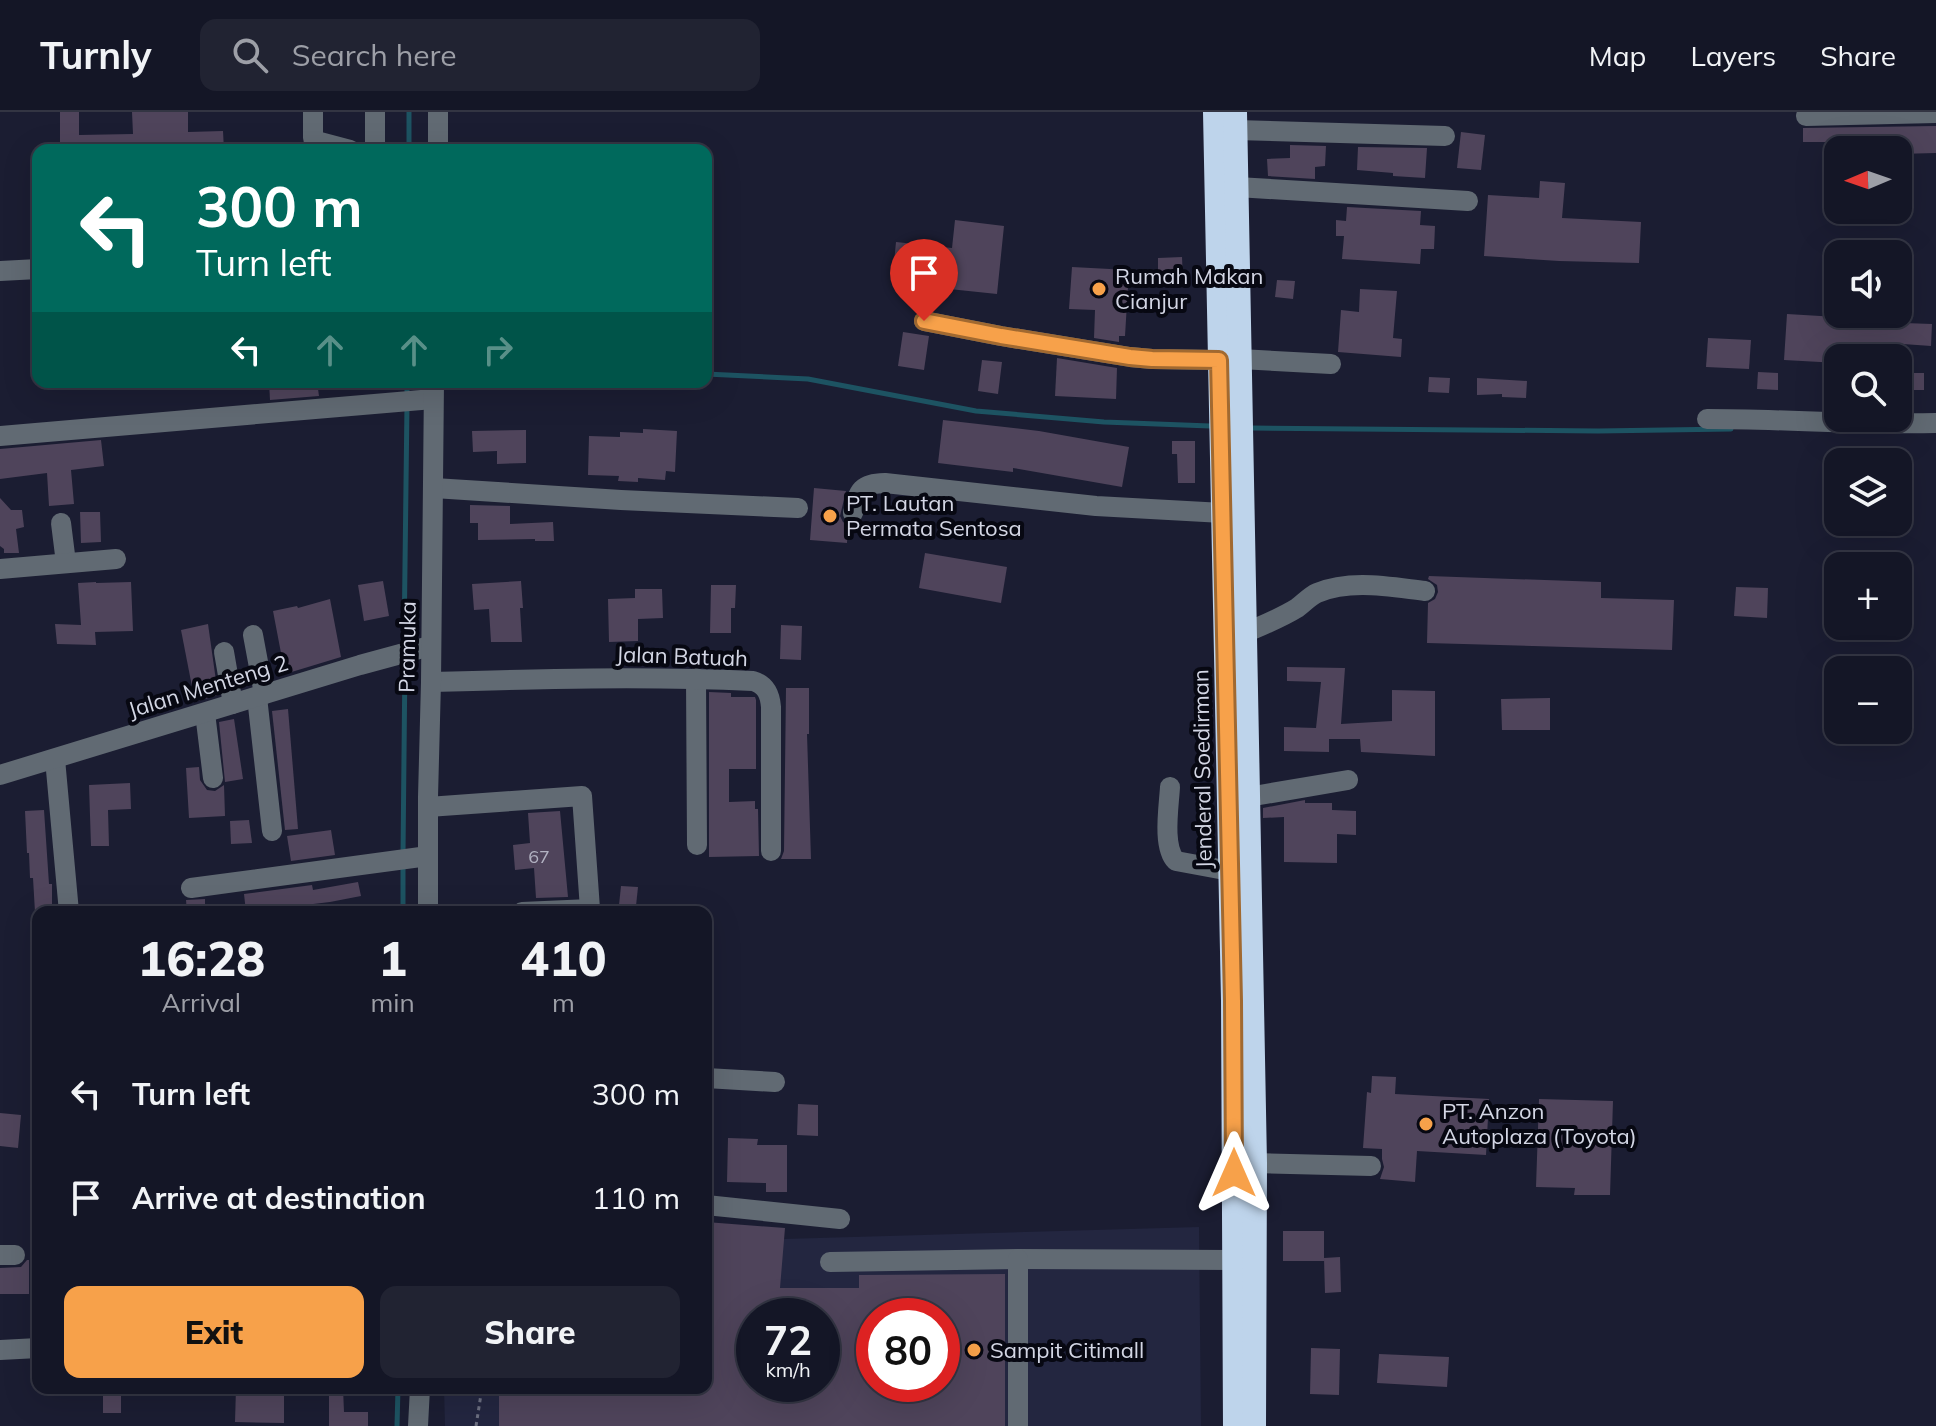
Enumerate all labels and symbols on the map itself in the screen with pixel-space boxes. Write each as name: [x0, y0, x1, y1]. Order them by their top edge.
north arrow: [1824, 136, 1912, 224]
pin: [890, 239, 958, 321]
place label: Rumah Makan Cianjur: [1115, 262, 1263, 315]
marker: Rumah Makan Cianjur: [1090, 280, 1108, 298]
place label: PT. Lautan Permata Sentosa: [846, 489, 1022, 542]
marker: PT. Lautan Permata Sentosa: [821, 507, 839, 525]
street label: Pramuka: [392, 601, 422, 693]
street label: Jalan Batuah: [615, 640, 749, 672]
street label: Jalan Menteng 2: [125, 648, 291, 724]
street label: Jenderal Soedirman: [1186, 669, 1218, 869]
house number: 67: [528, 845, 550, 868]
place label: PT. Anzon Autoplaza (Toyota): [1442, 1097, 1637, 1150]
marker: PT. Anzon Autoplaza (Toyota): [1417, 1115, 1435, 1133]
position arrow: [1192, 1131, 1276, 1215]
speed limit sign: 80: [856, 1298, 960, 1402]
place label: Sampit Citimall: [990, 1336, 1144, 1364]
marker: Sampit Citimall: [965, 1341, 983, 1359]

